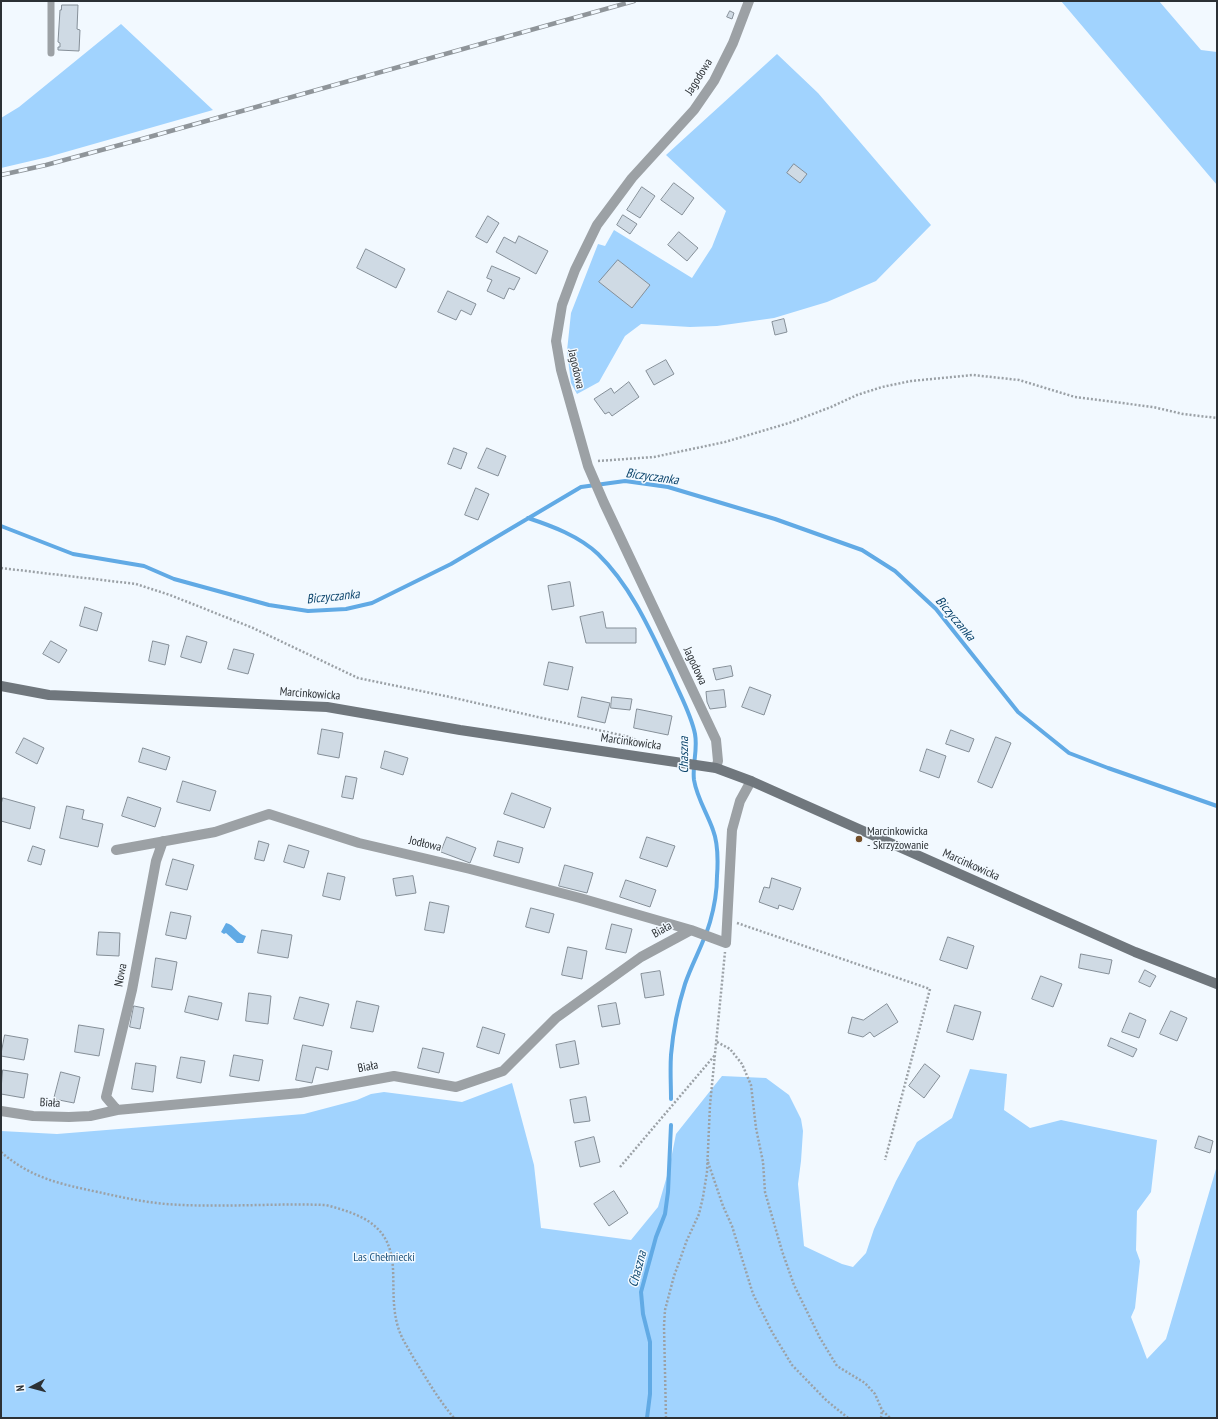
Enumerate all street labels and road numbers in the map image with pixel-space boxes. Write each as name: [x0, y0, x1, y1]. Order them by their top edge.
street label: Jagodowa: [682, 56, 716, 98]
street label: Jagodowa: [564, 348, 588, 390]
street label: Jagodowa: [680, 645, 710, 687]
street label: Marcinkowicka: [279, 685, 341, 703]
street label: Marcinkowicka: [600, 731, 662, 753]
street label: Jodłowa: [407, 833, 443, 855]
street label: Marcinkowicka: [940, 846, 1002, 884]
street label: Biała: [649, 919, 675, 941]
street label: Nowa: [112, 962, 130, 988]
street label: Biała: [356, 1058, 380, 1076]
street label: Biała: [39, 1095, 61, 1111]

